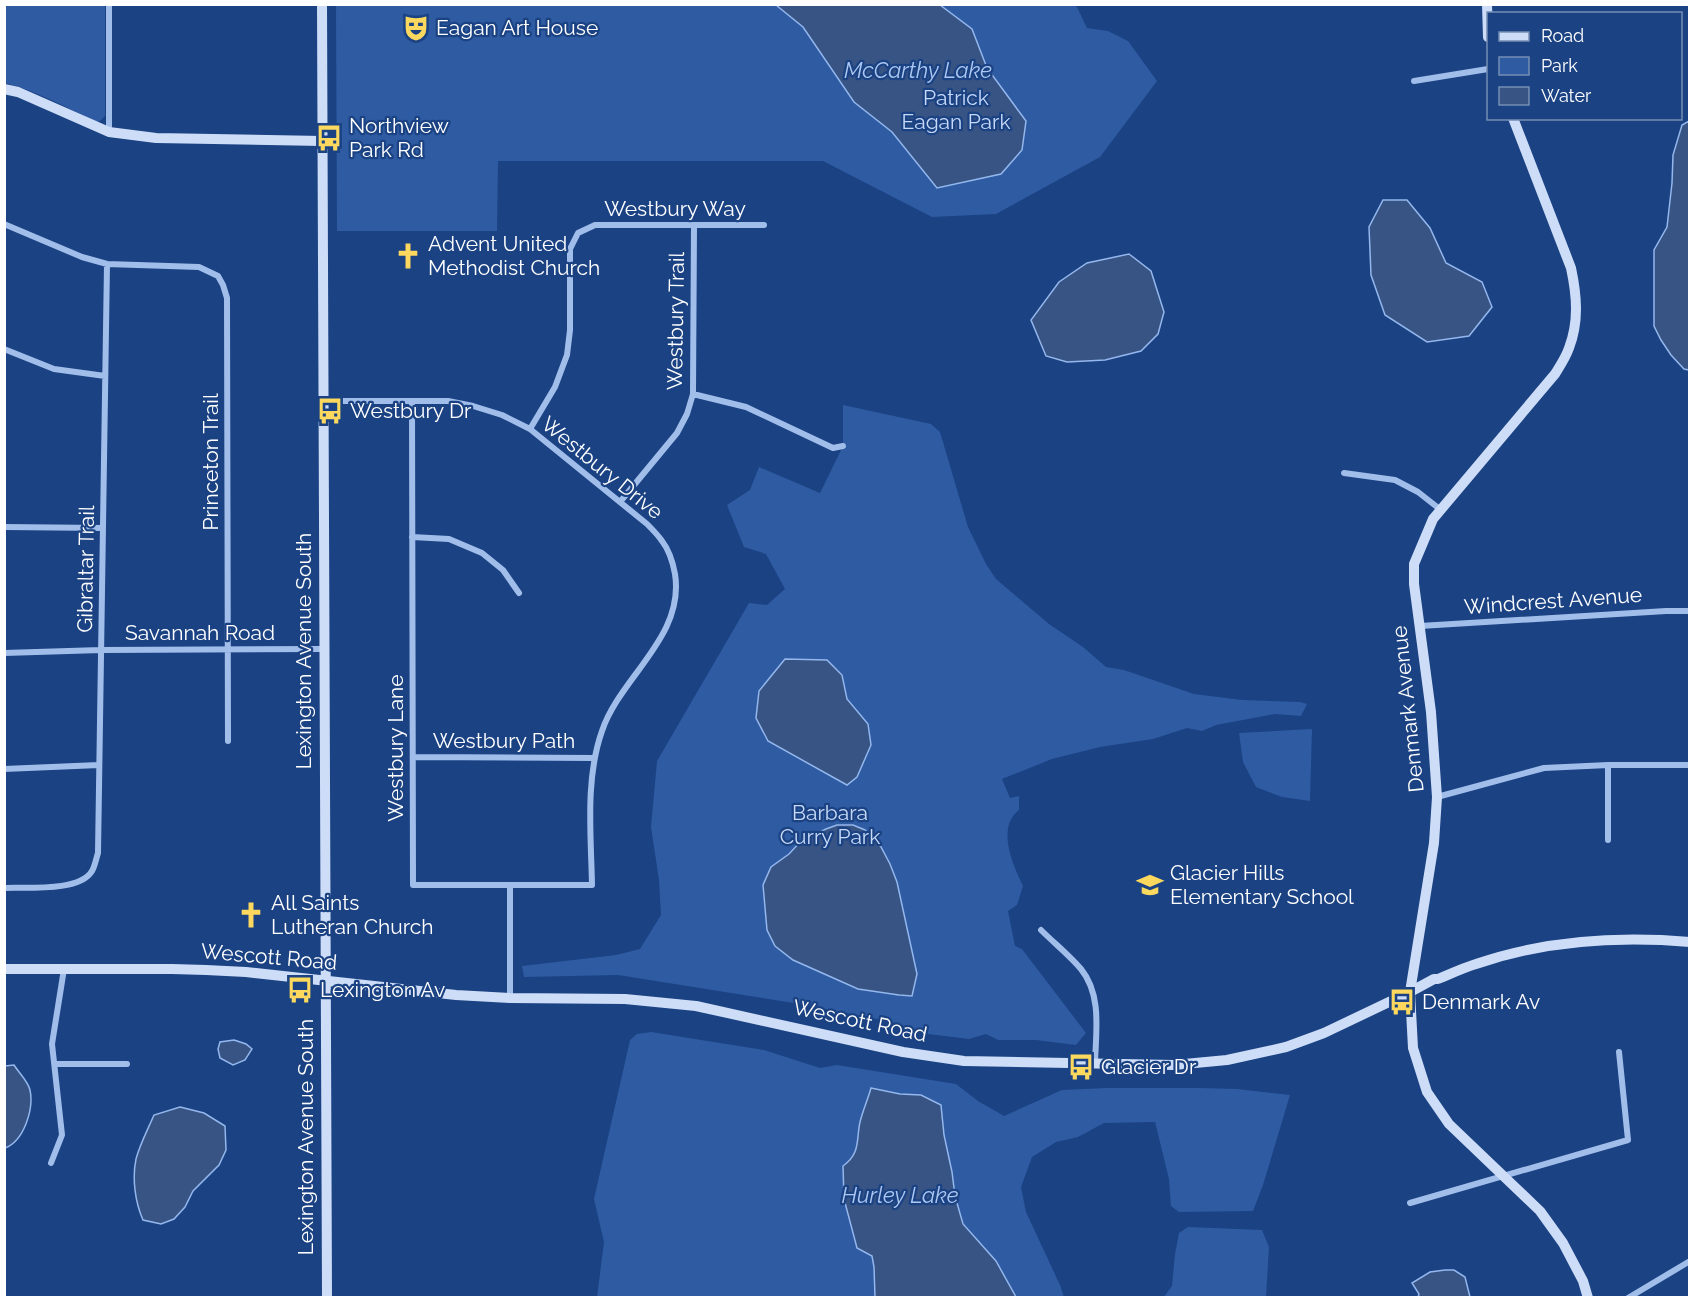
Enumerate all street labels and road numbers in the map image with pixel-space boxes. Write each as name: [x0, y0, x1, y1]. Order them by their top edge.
street label: Westbury Way: [604, 196, 746, 221]
street label: Westbury Trail: [662, 251, 689, 390]
street label: Princeton Trail: [198, 393, 223, 531]
street label: Westbury Drive: [536, 411, 668, 524]
street label: Gibraltar Trail: [72, 505, 99, 633]
street label: Lexington Avenue South: [291, 533, 316, 769]
street label: Windcrest Avenue: [1463, 582, 1643, 619]
street label: Savannah Road: [125, 620, 275, 645]
street label: Denmark Avenue: [1386, 625, 1429, 794]
street label: Westbury Lane: [383, 674, 408, 822]
street label: Westbury Path: [433, 728, 575, 753]
street label: Wescott Road: [200, 938, 338, 975]
street label: Wescott Road: [791, 994, 930, 1047]
street label: Lexington Avenue South: [293, 1019, 318, 1255]

